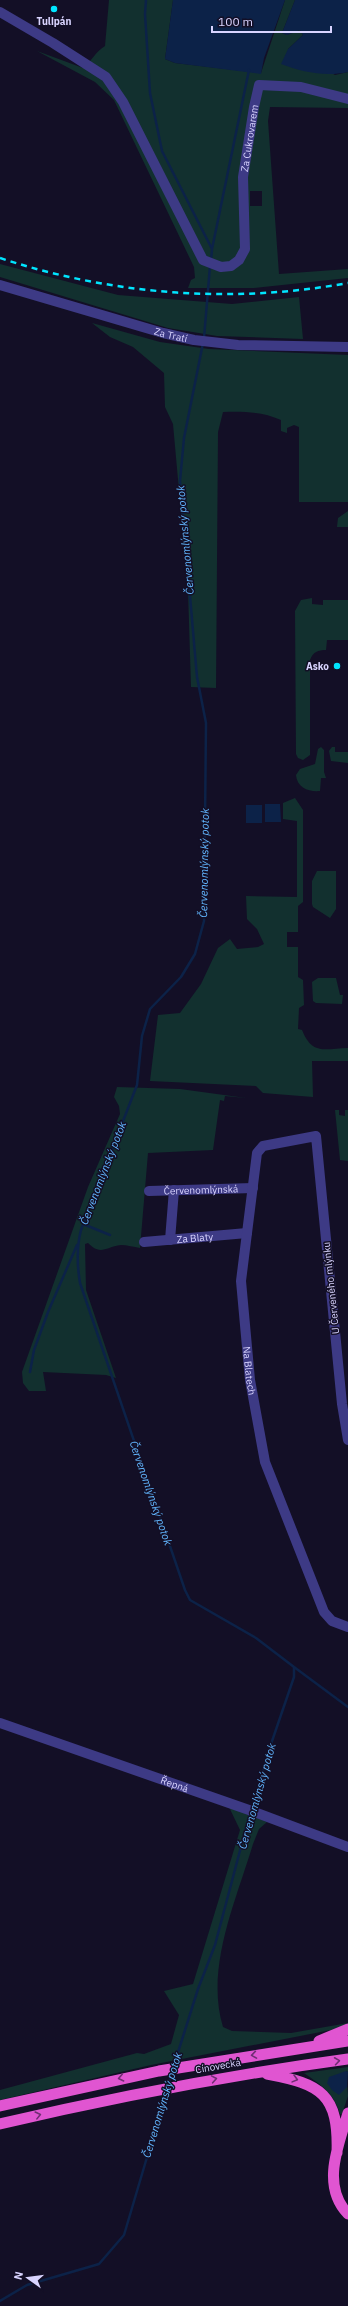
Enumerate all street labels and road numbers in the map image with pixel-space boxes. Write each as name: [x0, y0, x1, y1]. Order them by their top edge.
street label: Za Cukrovarem: [237, 104, 261, 173]
street label: Za Tratí: [153, 324, 189, 345]
street label: Červenomlýnská: [163, 1182, 239, 1197]
street label: Za Blaty: [176, 1229, 214, 1246]
street label: U Červeného mlýnku: [320, 1241, 342, 1335]
street label: Na Blatech: [240, 1346, 259, 1396]
street label: Řepná: [159, 1773, 191, 1795]
street label: Cínovecká: [194, 2056, 242, 2076]

